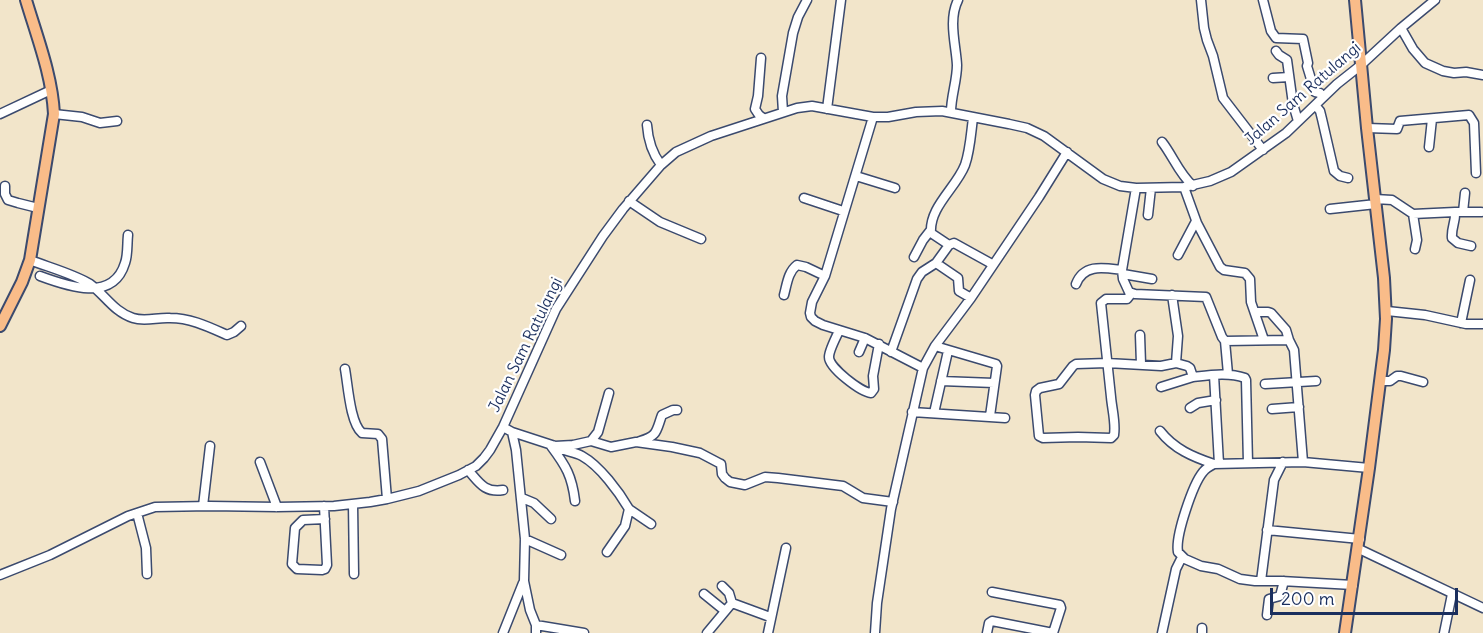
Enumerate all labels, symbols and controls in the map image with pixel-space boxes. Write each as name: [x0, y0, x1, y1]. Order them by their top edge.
street label: Jalan Sam Ratulangi: [1241, 38, 1365, 150]
street label: Jalan Sam Ratulangi: [485, 275, 567, 415]
scale bar: [1273, 576, 1460, 614]
text: 200 m: [1281, 587, 1335, 610]

